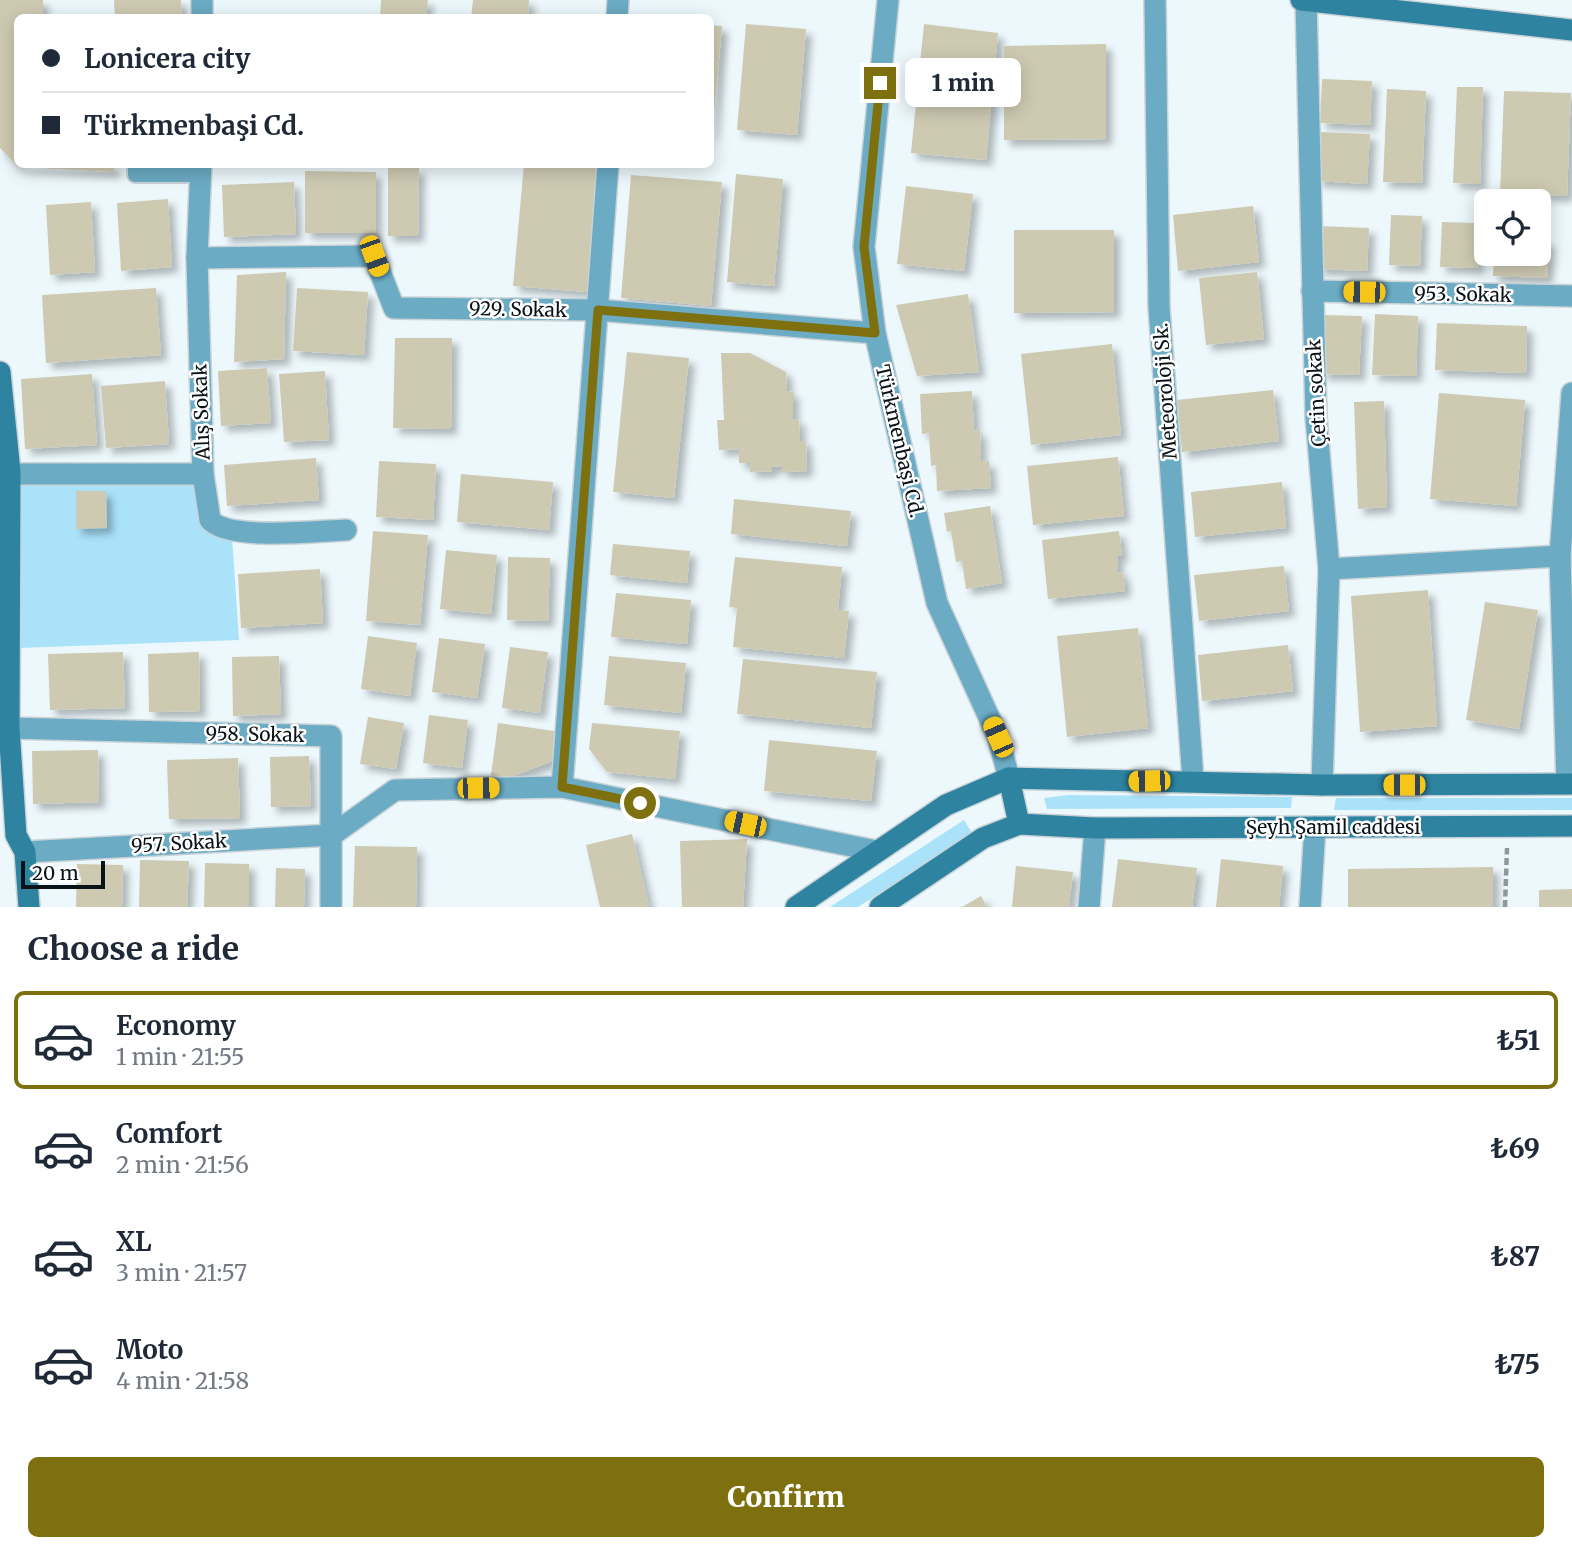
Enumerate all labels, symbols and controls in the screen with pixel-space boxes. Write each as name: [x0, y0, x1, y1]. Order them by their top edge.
text: Lonicera city: [84, 42, 250, 75]
callout: 1 min: [904, 58, 1020, 108]
route end: [864, 67, 896, 99]
text: 1 min: [931, 68, 995, 97]
text: Türkmenbaşi Cd.: [84, 109, 304, 142]
map controls: [1474, 189, 1551, 266]
button: locate: [1474, 189, 1551, 266]
car: [357, 233, 392, 279]
car: [1343, 281, 1386, 303]
street label: 953. Sokak: [1414, 281, 1512, 307]
street label: 929. Sokak: [469, 296, 567, 322]
street label: Meteoroloji Sk.: [1148, 322, 1182, 460]
street label: Çetin sokak: [1301, 339, 1331, 447]
street label: Türkmenbaşi Cd.: [871, 362, 929, 520]
street label: Alış Sokak: [187, 364, 215, 461]
car: [980, 714, 1017, 760]
street label: 958. Sokak: [205, 721, 305, 747]
car: [1128, 770, 1171, 792]
car: [1384, 775, 1426, 796]
car: [457, 777, 500, 799]
route start: [624, 787, 656, 819]
car: [723, 809, 768, 839]
street label: Şeyh Şamil caddesi: [1246, 815, 1420, 839]
street label: 957. Sokak: [130, 829, 228, 857]
scale bar: [21, 858, 105, 890]
text: 20 m: [32, 861, 79, 885]
text: Choose a ride: [28, 929, 239, 969]
icon: car: [32, 1009, 95, 1072]
text: Economy: [116, 1009, 236, 1042]
text: ₺51: [1497, 1024, 1540, 1057]
text: 1 min · 21:55: [116, 1042, 244, 1071]
icon: car: [32, 1117, 95, 1180]
text: Comfort: [116, 1117, 222, 1150]
text: ₺69: [1490, 1132, 1540, 1165]
text: 2 min · 21:56: [116, 1150, 249, 1179]
icon: car: [32, 1225, 95, 1288]
text: XL: [116, 1225, 152, 1258]
text: ₺87: [1490, 1240, 1540, 1273]
text: 3 min · 21:57: [116, 1258, 247, 1287]
icon: car: [32, 1333, 95, 1396]
text: Moto: [116, 1333, 183, 1366]
text: ₺75: [1494, 1348, 1540, 1381]
text: 4 min · 21:58: [116, 1366, 249, 1395]
button: Confirm: [28, 1457, 1544, 1537]

